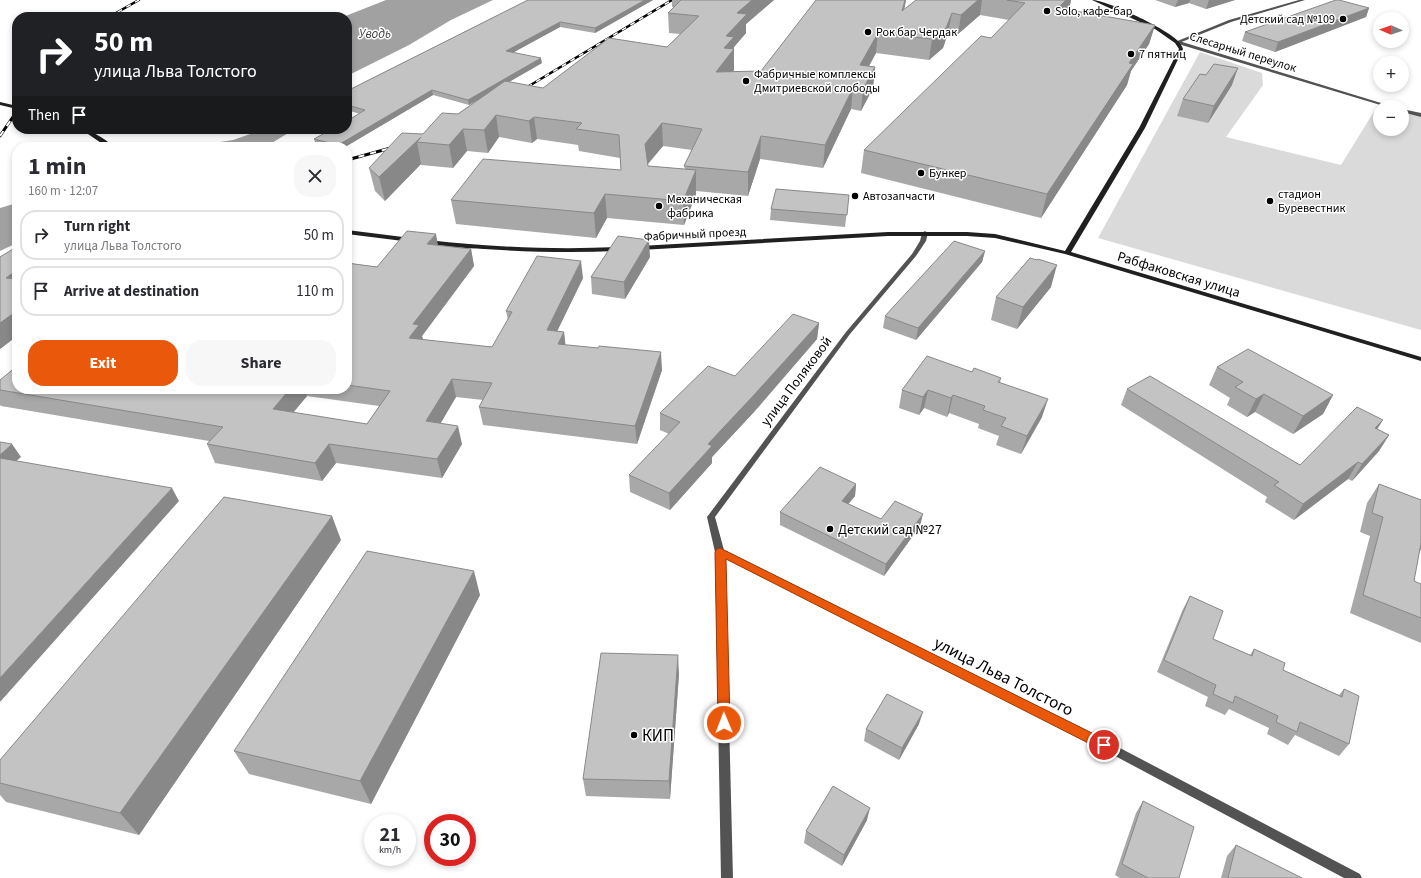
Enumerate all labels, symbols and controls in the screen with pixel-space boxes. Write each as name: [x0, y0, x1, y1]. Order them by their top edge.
place label: Solo, кафе-бар: [1055, 3, 1133, 20]
marker: Solo, кафе-бар: [1042, 6, 1052, 16]
place label: Детский сад №109: [1240, 11, 1335, 28]
north arrow: [1373, 12, 1409, 48]
map controls: [1373, 12, 1409, 136]
marker: Детский сад №109: [1338, 14, 1348, 24]
text: 50 m: [94, 22, 153, 62]
place label: Рок бар Чердак: [876, 24, 957, 41]
water label: Уводь: [359, 25, 391, 43]
marker: Рок бар Чердак: [863, 27, 873, 37]
icon: right: [28, 28, 80, 80]
street label: Слесарный переулок: [1187, 28, 1298, 77]
place label: 7 пятниц: [1139, 46, 1186, 63]
marker: 7 пятниц: [1126, 49, 1136, 59]
button: +: [1373, 56, 1409, 92]
text: улица Льва Толстого: [94, 59, 257, 84]
place label: Фабричные комплексы Дмитриевской слободы: [754, 66, 880, 97]
marker: Фабричные комплексы Дмитриевской слободы: [741, 76, 751, 86]
button: −: [1373, 100, 1409, 136]
icon: arrive: [68, 104, 90, 126]
text: Then: [28, 105, 60, 126]
text: 1 min: [28, 149, 86, 184]
button: close: [294, 155, 336, 197]
place label: Бункер: [929, 165, 967, 182]
marker: Бункер: [916, 168, 926, 178]
text: 160 m · 12:07: [28, 182, 98, 200]
place label: стадион Буревестник: [1278, 186, 1345, 217]
place label: Автозапчасти: [863, 188, 935, 205]
place label: Механическая фабрика: [667, 191, 742, 222]
marker: Автозапчасти: [850, 191, 860, 201]
marker: стадион Буревестник: [1265, 196, 1275, 206]
marker: Механическая фабрика: [654, 201, 664, 211]
text: Turn right: [64, 216, 130, 237]
street label: Фабричный проезд: [643, 223, 747, 246]
icon: right: [30, 224, 52, 246]
text: 50 m: [304, 225, 334, 246]
text: улица Льва Толстого: [64, 237, 182, 255]
street label: Рабфаковская улица: [1115, 247, 1243, 303]
icon: arrive: [30, 280, 52, 302]
text: Arrive at destination: [64, 281, 199, 302]
text: 110 m: [296, 281, 334, 302]
street label: улица Поляковой: [756, 333, 837, 431]
button: Exit: [28, 340, 178, 386]
button: Share: [186, 340, 336, 386]
place label: Детский сад №27: [838, 520, 942, 540]
marker: Детский сад №27: [825, 524, 835, 534]
street label: улица Льва Толстого: [930, 631, 1077, 722]
position arrow: [703, 702, 745, 744]
place label: КИП: [642, 724, 674, 748]
pin: [1087, 728, 1121, 762]
marker: КИП: [629, 730, 639, 740]
icon: arrive: [1093, 734, 1115, 756]
speed limit sign: 30: [424, 814, 476, 866]
text: 21: [379, 821, 401, 849]
text: km/h: [379, 843, 401, 857]

